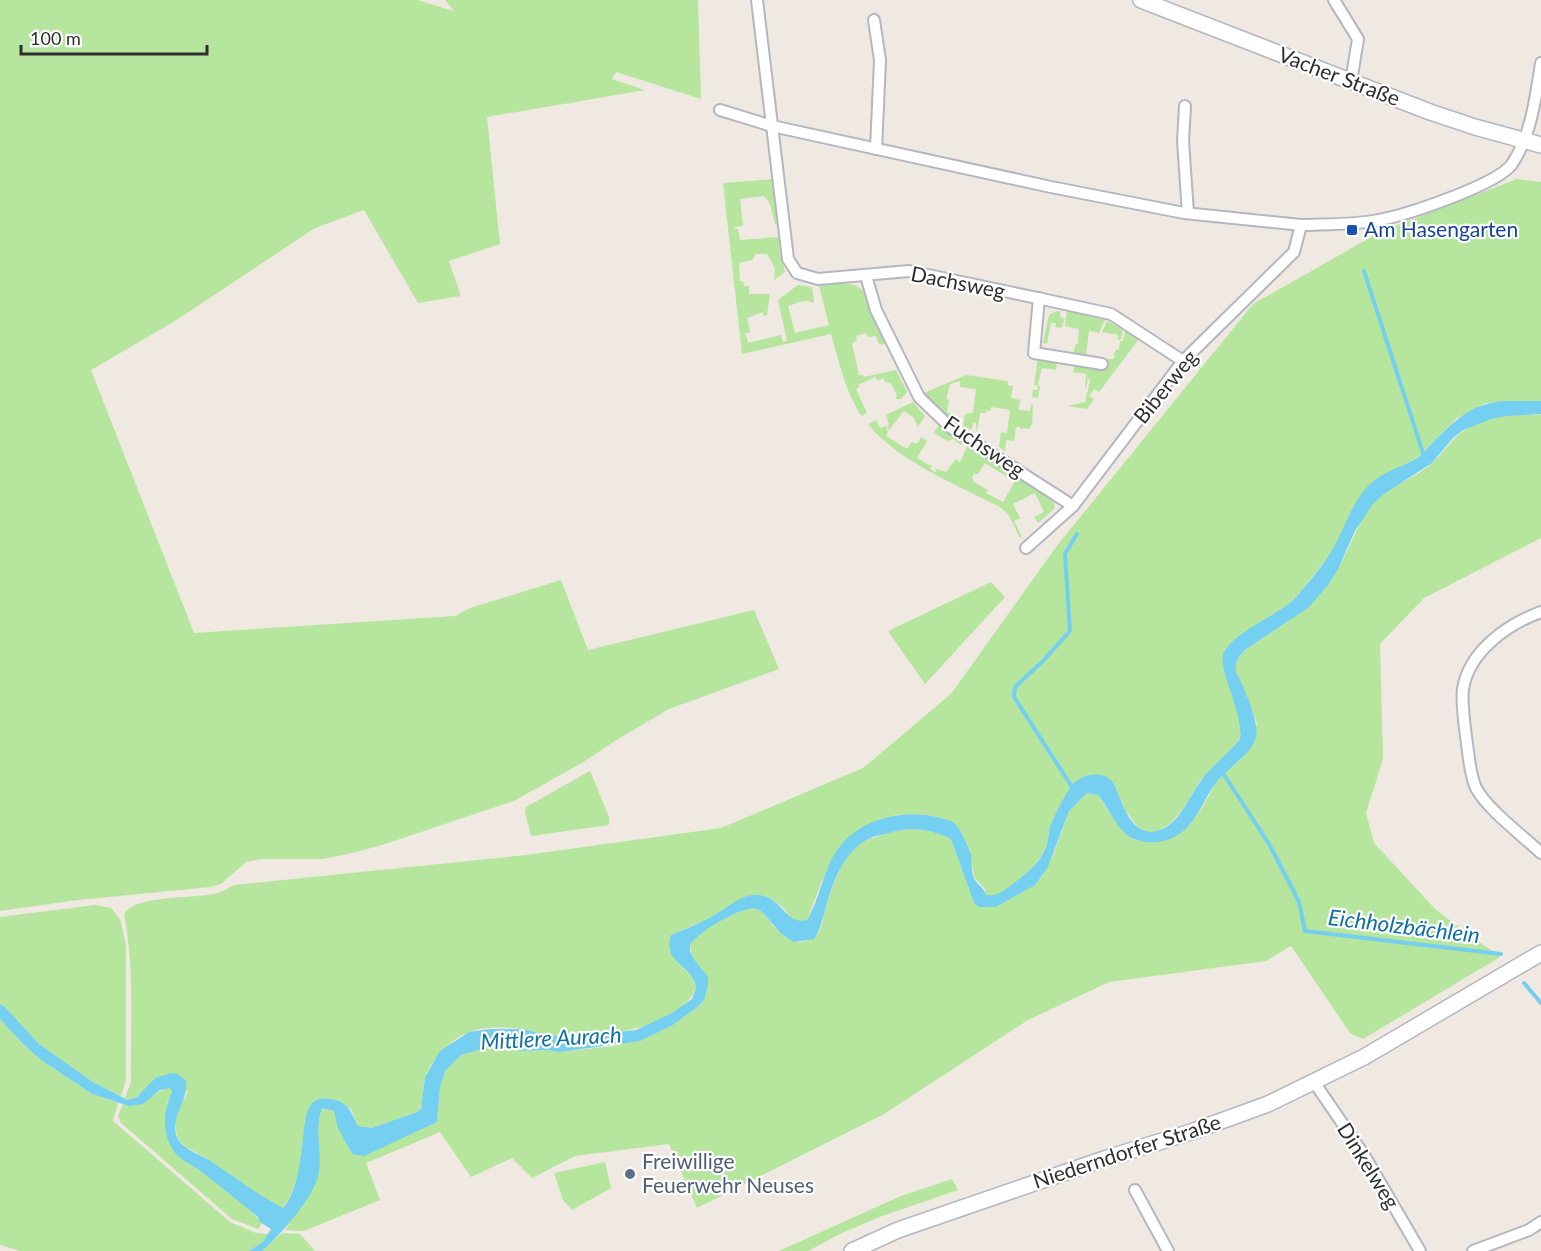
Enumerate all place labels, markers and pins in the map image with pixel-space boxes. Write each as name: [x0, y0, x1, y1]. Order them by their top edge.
place label: Am Hasengarten: [1364, 216, 1518, 241]
marker: Am Hasengarten: [1345, 223, 1359, 237]
place label: Freiwillige Feuerwehr Neuses: [642, 1148, 814, 1197]
marker: Freiwillige Feuerwehr Neuses: [623, 1167, 637, 1181]

